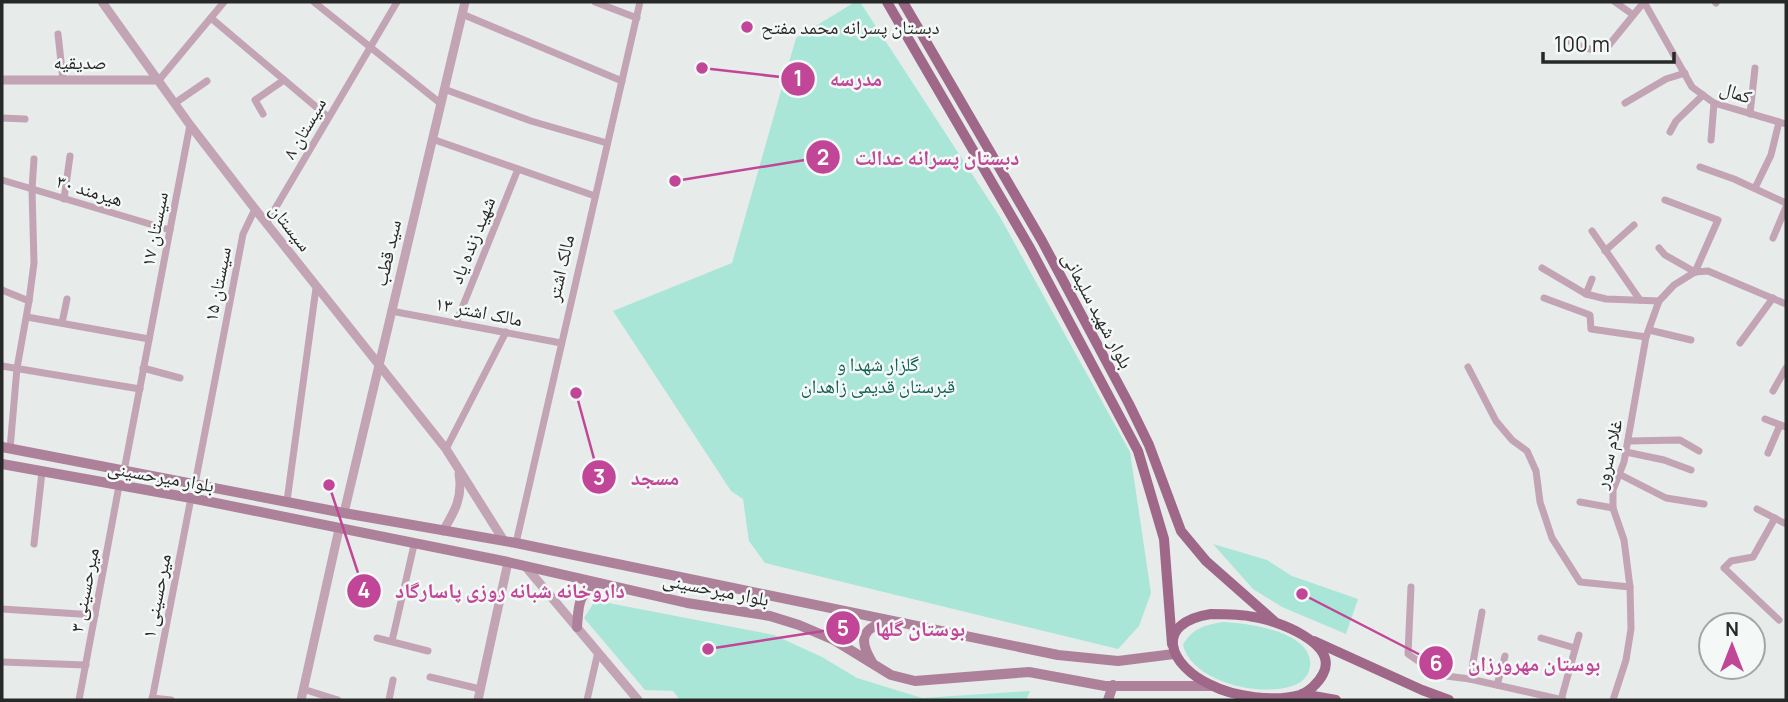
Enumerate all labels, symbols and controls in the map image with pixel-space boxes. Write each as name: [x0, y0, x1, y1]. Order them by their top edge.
place label: دبستان پسرانه محمد مفتح: [761, 14, 940, 40]
marker: دبستان پسرانه محمد مفتح: [739, 19, 755, 35]
scale bar: [1543, 21, 1674, 65]
text: 100 m: [1554, 30, 1610, 58]
street label: صدیقیه: [53, 49, 107, 75]
callout: مدرسه: [780, 58, 896, 100]
text: 1: [793, 64, 803, 92]
text: مدرسه: [830, 64, 882, 92]
street label: کمال: [1717, 74, 1756, 110]
street label: سیستان ۸: [276, 92, 332, 164]
callout: دبستان پسرانه عدالت: [806, 136, 1033, 178]
text: 2: [817, 143, 829, 171]
text: دبستان پسرانه عدالت: [855, 143, 1019, 171]
street label: هیرمند ۳۰: [54, 168, 126, 212]
street label: سیستان ۱۷: [134, 189, 174, 269]
street label: شهید زنده یاد: [443, 193, 501, 287]
street label: سیستان: [264, 197, 318, 257]
street label: سید قطب: [367, 217, 407, 289]
street label: مالک اشتر: [540, 232, 580, 305]
street label: سیستان ۱۵: [197, 244, 237, 324]
street label: بلوار شهید سلیمانی: [1056, 247, 1140, 373]
street label: مالک اشتر ۱۳: [433, 290, 525, 332]
park label: گلزار شهدا و قبرستان قدیمی زاهدان: [801, 351, 955, 399]
street label: غلام سرور: [1587, 416, 1630, 493]
street label: بلوار میرحسینی: [106, 454, 216, 498]
callout: مسجد: [581, 456, 693, 498]
text: 3: [593, 463, 605, 491]
text: مسجد: [631, 463, 679, 491]
street label: میرحسینی ۳: [63, 545, 105, 635]
street label: میرحسینی ۱: [135, 551, 177, 641]
street label: بلوار میرحسینی: [661, 566, 771, 612]
callout: داروخانه شبانه روزی پاسارگاد: [346, 570, 639, 612]
text: 4: [358, 576, 370, 604]
text: داروخانه شبانه روزی پاسارگاد: [395, 576, 625, 604]
callout: بوستان گلها: [826, 607, 979, 649]
north arrow: [1697, 611, 1767, 681]
text: 5: [837, 614, 849, 642]
text: بوستان گلها: [875, 614, 965, 642]
text: N: [1725, 616, 1739, 642]
callout: بوستان مهرورزان: [1419, 642, 1614, 684]
text: 6: [1429, 649, 1443, 677]
text: بوستان مهرورزان: [1468, 649, 1600, 677]

